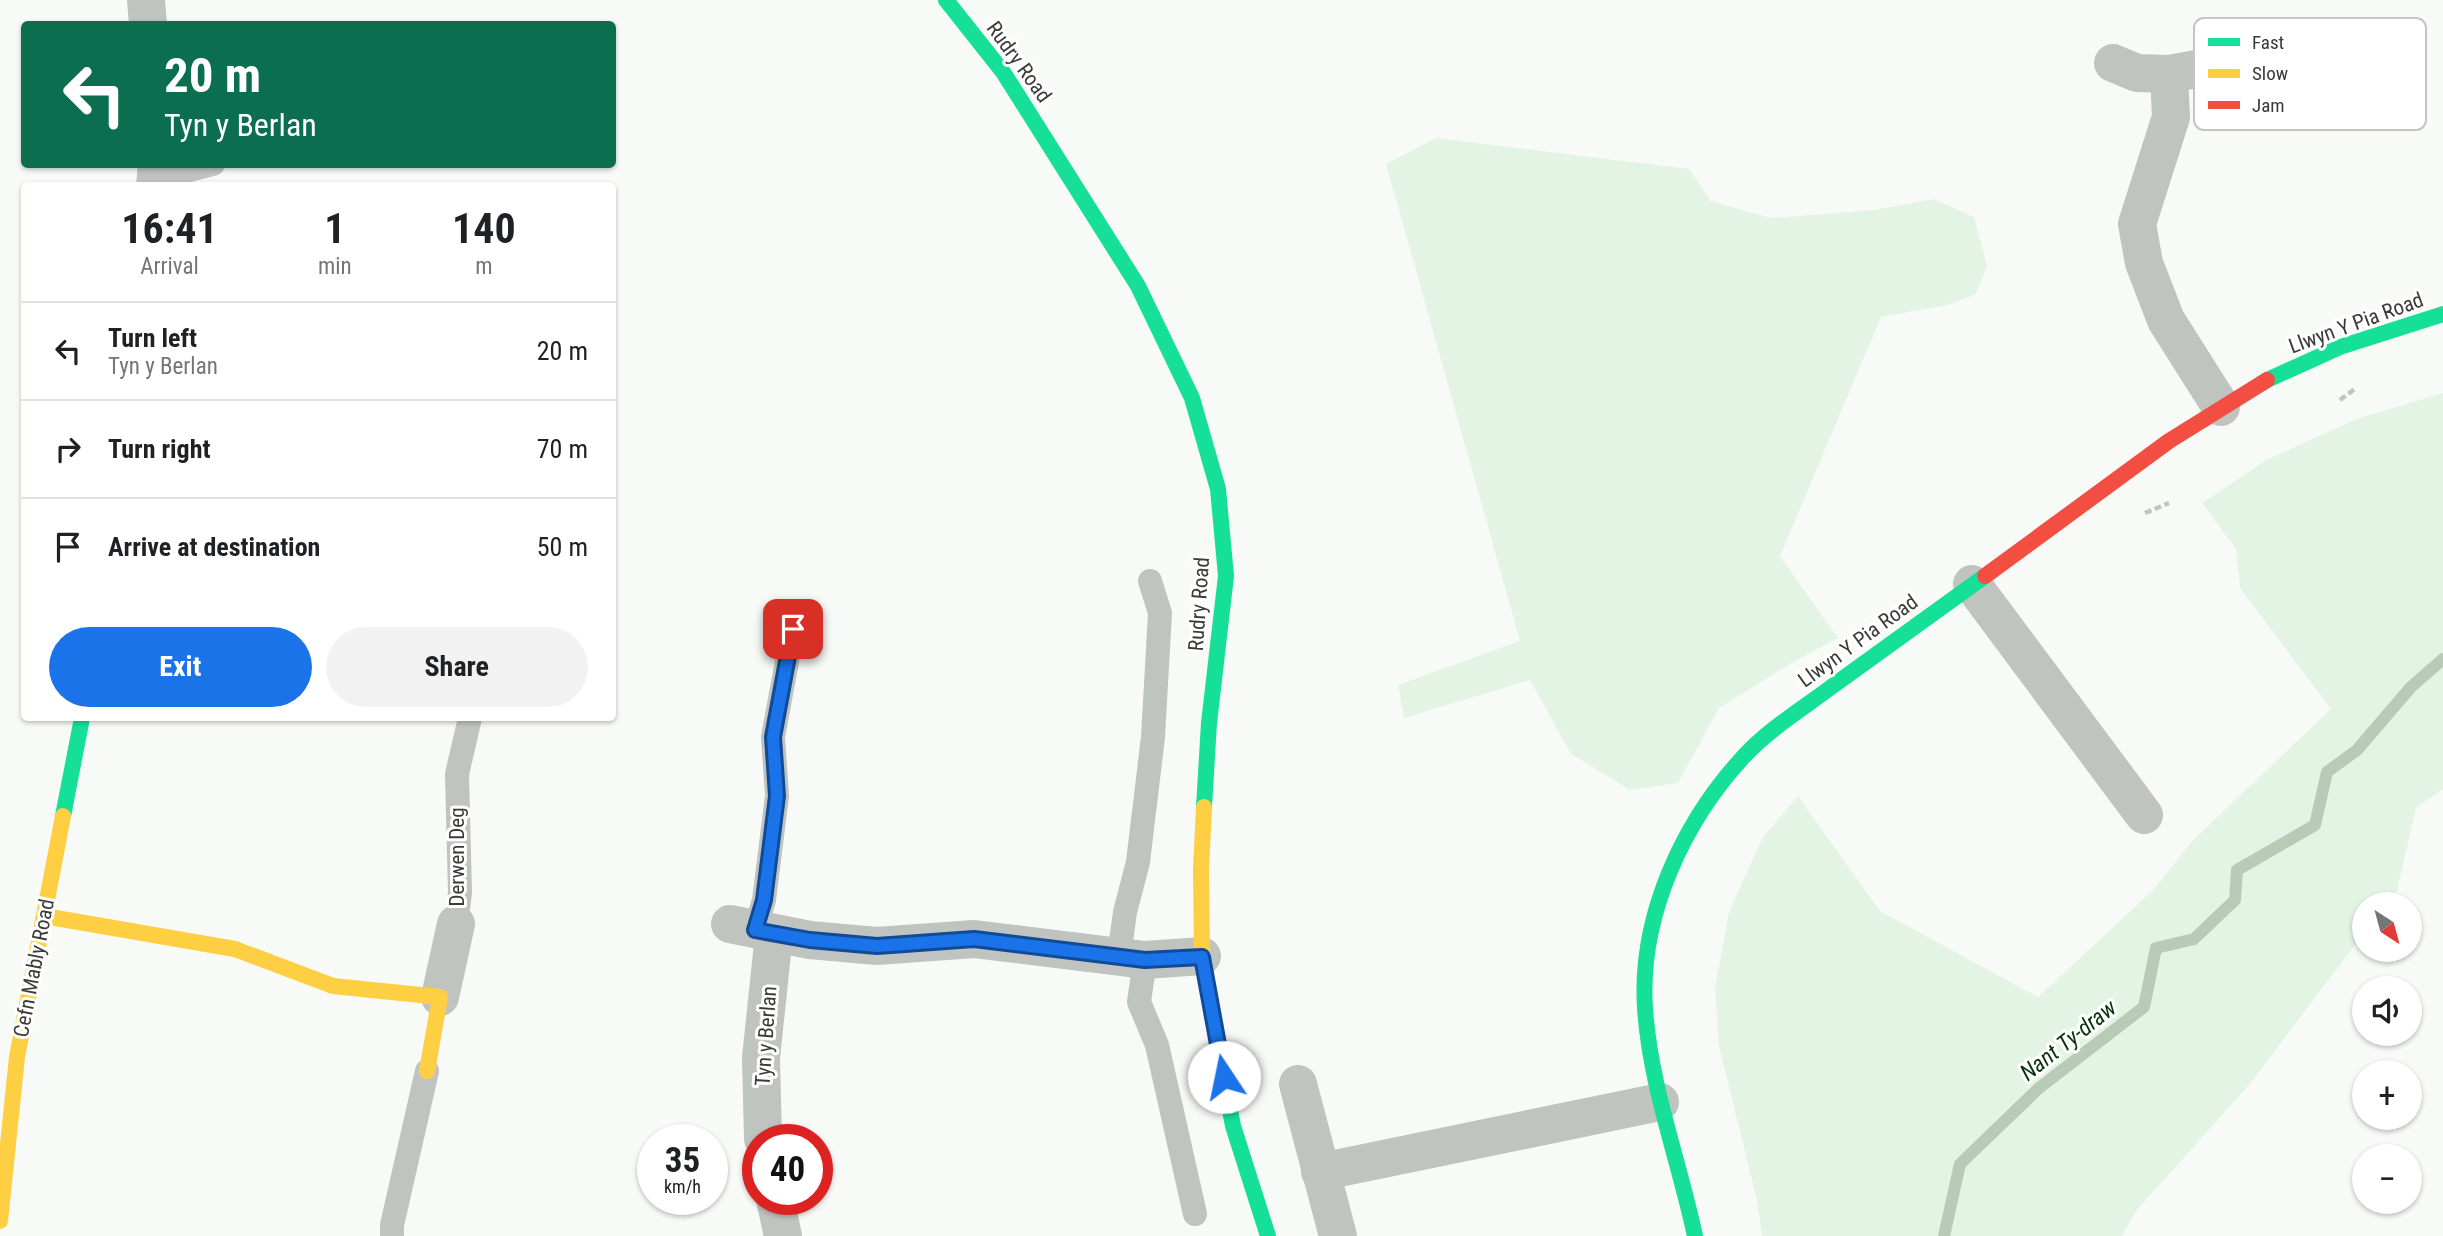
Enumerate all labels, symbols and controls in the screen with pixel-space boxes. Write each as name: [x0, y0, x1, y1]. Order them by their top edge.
street label: Rudry Road: [982, 17, 1056, 107]
legend: [2194, 18, 2426, 130]
text: Fast: [2252, 31, 2284, 54]
text: 20 m: [164, 47, 261, 104]
icon: left: [49, 49, 140, 140]
text: Slow: [2252, 62, 2288, 85]
text: Jam: [2252, 94, 2285, 117]
text: Tyn y Berlan: [164, 106, 317, 144]
text: 16:41: [121, 204, 218, 253]
text: 1: [324, 204, 345, 253]
text: 140: [452, 204, 516, 253]
text: Arrival: [140, 253, 199, 280]
text: min: [318, 253, 352, 280]
text: m: [475, 253, 492, 280]
street label: Llwyn Y Pia Road: [2285, 288, 2427, 358]
text: Turn left: [108, 323, 197, 353]
icon: left: [49, 332, 87, 370]
text: 20 m: [537, 336, 588, 366]
text: Tyn y Berlan: [108, 353, 218, 380]
icon: right: [49, 430, 87, 468]
text: Turn right: [108, 434, 210, 464]
text: 70 m: [537, 434, 588, 464]
icon: arrive: [49, 528, 87, 566]
text: Arrive at destination: [108, 532, 320, 562]
text: 50 m: [537, 532, 588, 562]
street label: Rudry Road: [1184, 556, 1214, 652]
street label: Llwyn Y Pia Road: [1794, 590, 1922, 692]
pin: [763, 599, 823, 659]
icon: arrive: [774, 610, 812, 648]
button: Exit: [49, 627, 312, 707]
button: Share: [326, 627, 588, 707]
street label: Derwen Deg: [445, 807, 469, 907]
north arrow: [2352, 892, 2422, 962]
map controls: [2352, 892, 2422, 1214]
street label: Cefn Mably Road: [9, 897, 59, 1039]
button: sound: [2352, 976, 2422, 1046]
street label: Tyn y Berlan: [751, 985, 781, 1087]
water label: Nant Ty-draw: [2015, 994, 2122, 1086]
position arrow: [1187, 1040, 1261, 1114]
button: +: [2352, 1060, 2422, 1130]
speed limit sign: 40: [742, 1124, 833, 1215]
text: 35: [665, 1140, 700, 1181]
button: −: [2352, 1144, 2422, 1214]
text: km/h: [664, 1176, 701, 1197]

